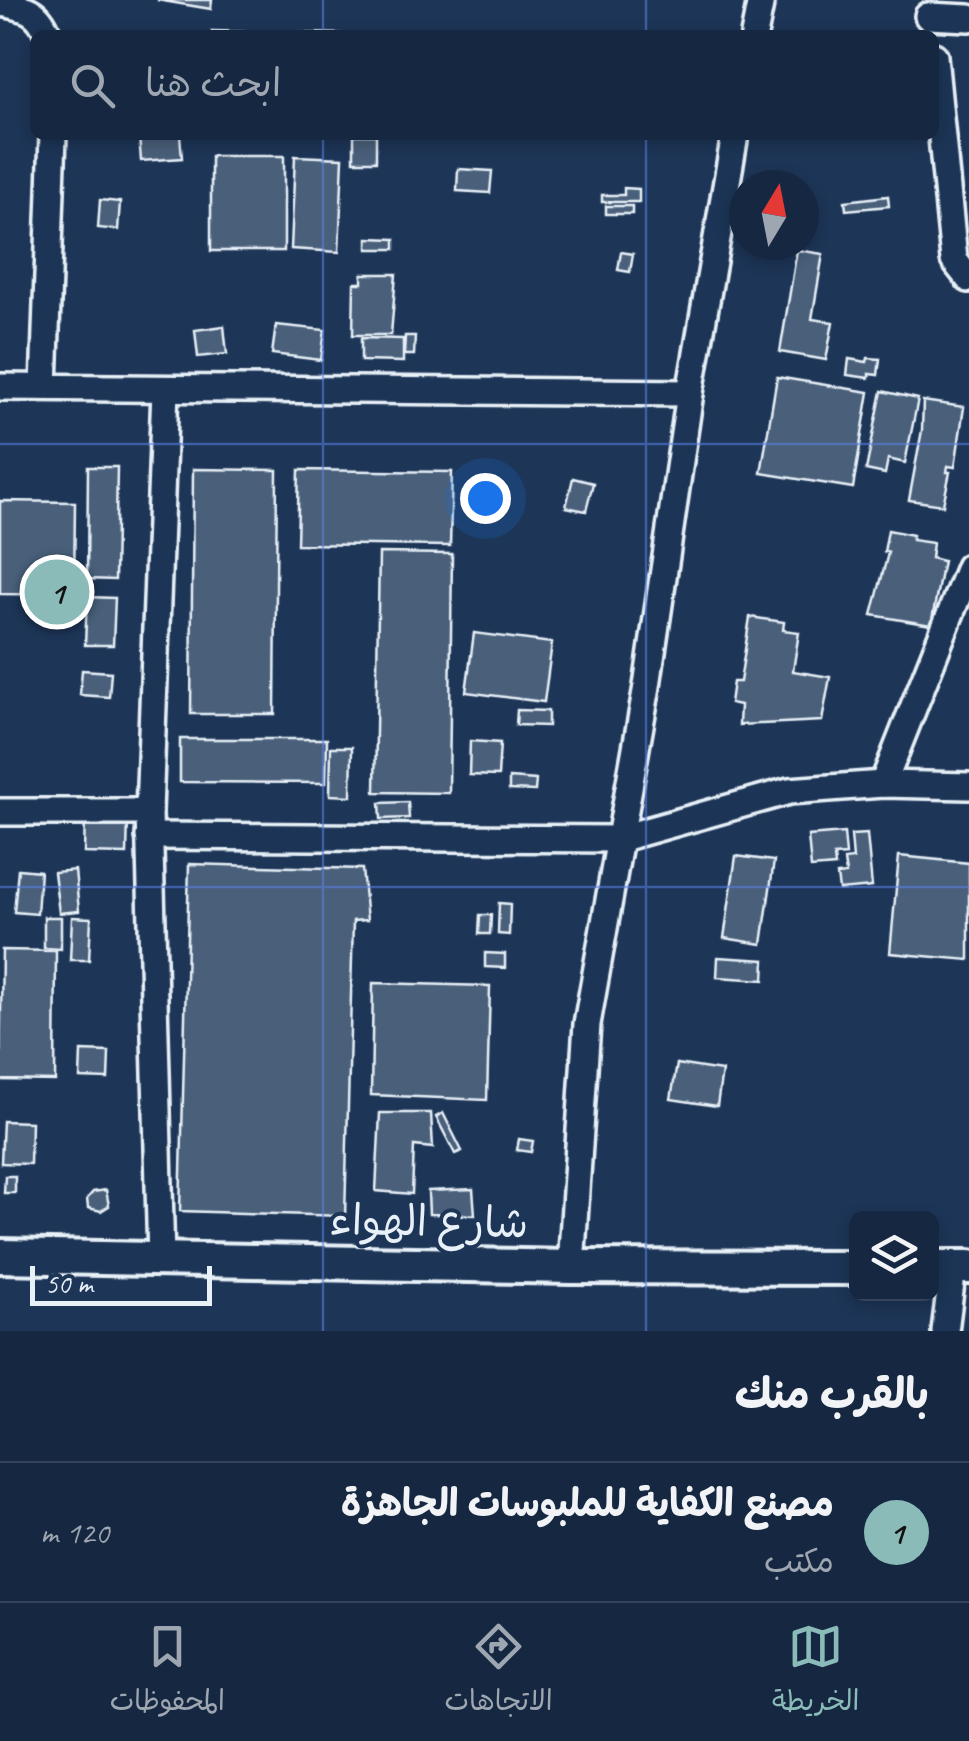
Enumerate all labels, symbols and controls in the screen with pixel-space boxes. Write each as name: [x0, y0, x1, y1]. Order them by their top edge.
search box: [30, 30, 939, 140]
icon: search: [65, 58, 120, 113]
text: ابحث هنا: [145, 60, 281, 107]
north arrow: [729, 170, 819, 260]
your location: [460, 473, 511, 524]
pin: 1: [24, 554, 90, 630]
street label: شارع الهواء: [329, 1194, 529, 1252]
map controls: [849, 1211, 939, 1301]
button: layers: [849, 1211, 939, 1301]
scale bar: [30, 1261, 212, 1306]
text: 50 m: [45, 1266, 93, 1301]
text: بالقرب منك: [735, 1368, 929, 1421]
text: مصنع الكفاية للملبوسات الجاهزة: [341, 1480, 834, 1527]
text: 120 m: [40, 1512, 109, 1553]
text: 1: [889, 1512, 904, 1553]
text: مكتب: [764, 1541, 834, 1582]
tab: المحفوظات: [110, 1619, 225, 1725]
tab: الاتجاهات: [444, 1619, 553, 1725]
tab: الخريطة: [772, 1619, 859, 1725]

